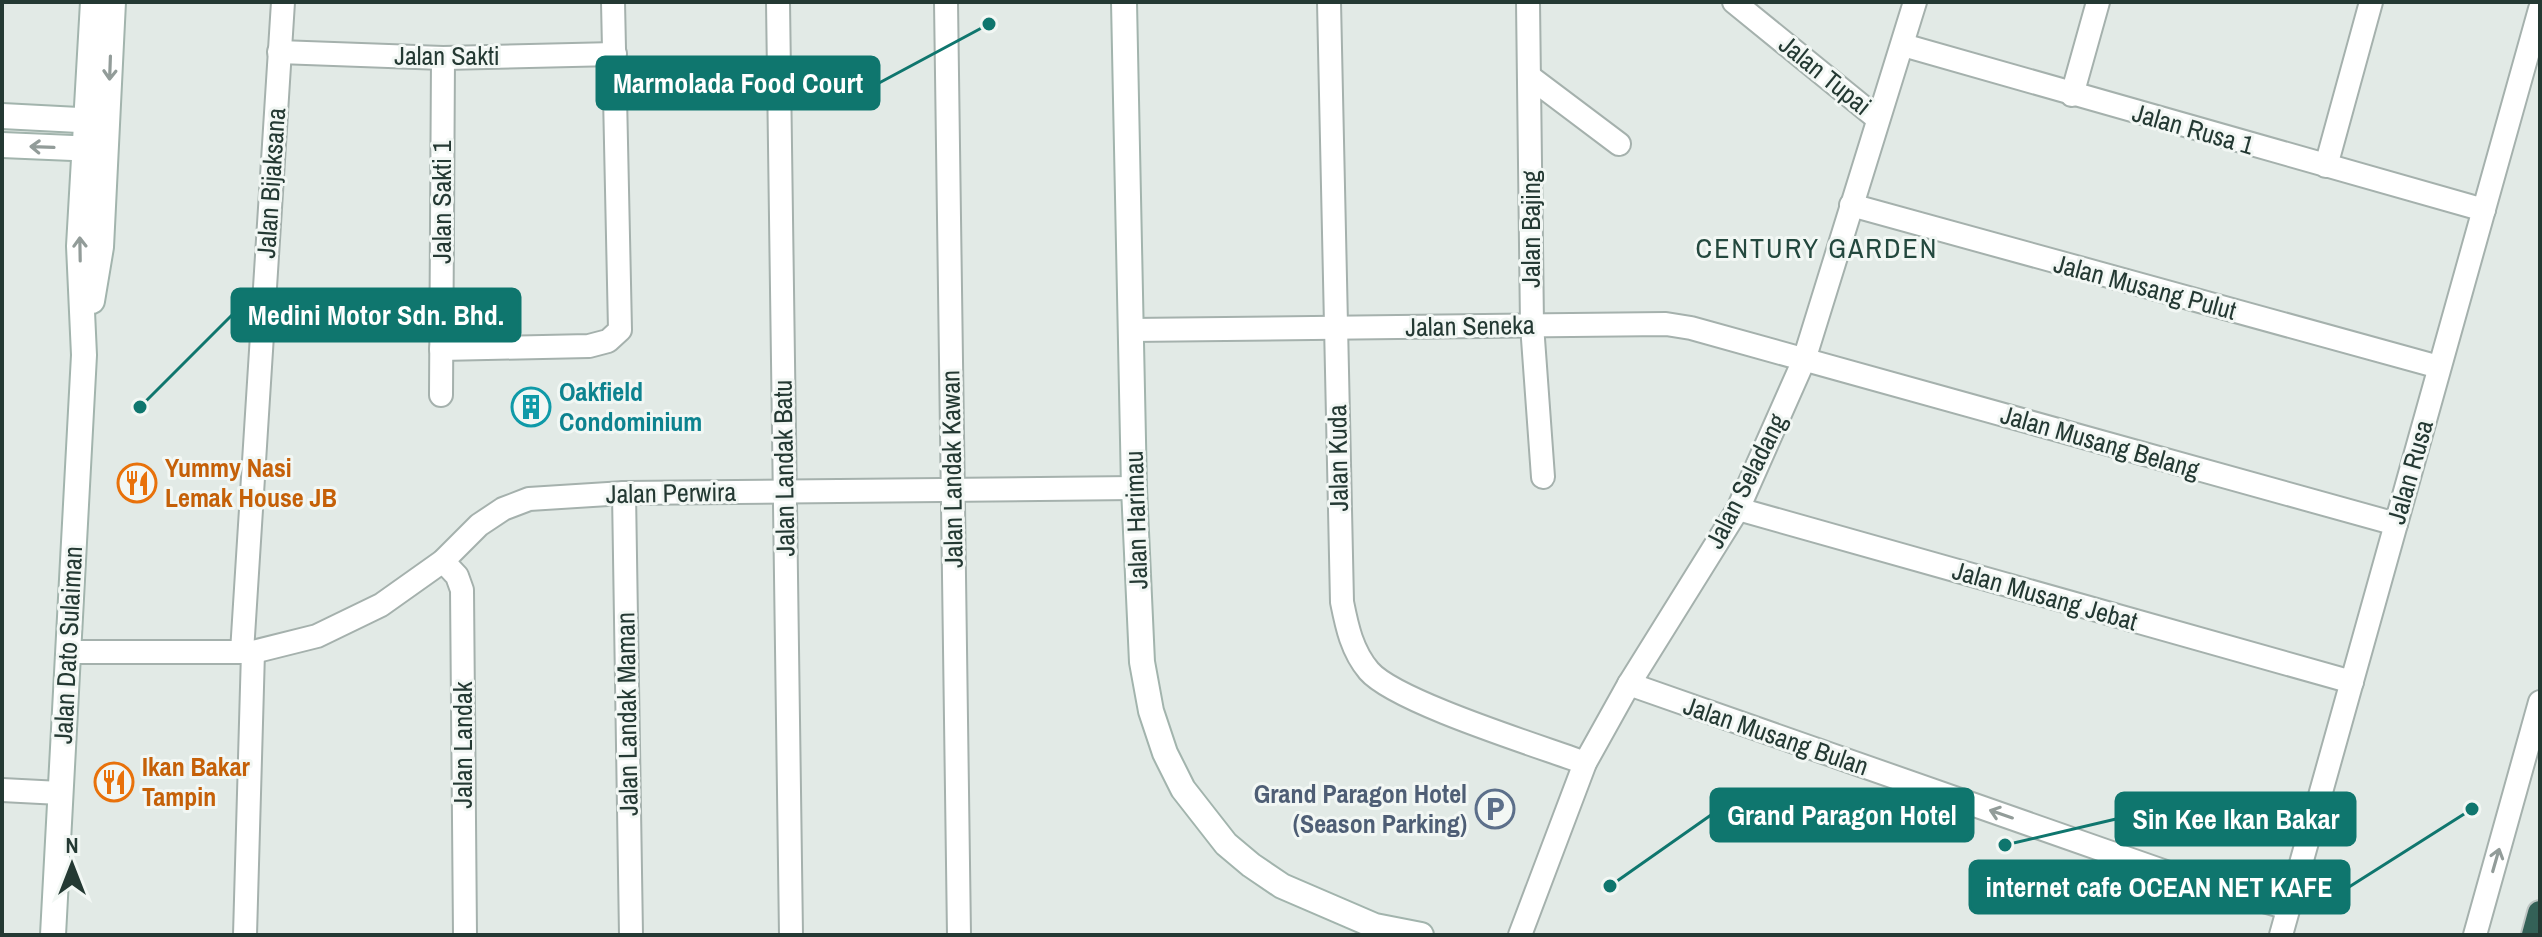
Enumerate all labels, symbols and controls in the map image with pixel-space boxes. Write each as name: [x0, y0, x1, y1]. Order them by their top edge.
street label: Jalan Tupai: [1772, 27, 1879, 123]
street label: Jalan Sakti: [394, 38, 500, 73]
one-way arrow: [103, 54, 118, 81]
callout: Marmolada Food Court: [597, 57, 879, 109]
text: Marmolada Food Court: [613, 64, 863, 102]
street label: Jalan Rusa 1: [2129, 95, 2258, 163]
street label: Jalan Bijaksana: [248, 107, 293, 259]
one-way arrow: [29, 139, 56, 154]
street label: Jalan Sakti 1: [424, 140, 459, 264]
street label: Jalan Bajing: [1513, 170, 1548, 288]
district label: CENTURY GARDEN: [1696, 229, 1938, 267]
one-way arrow: [72, 236, 87, 263]
street label: Jalan Musang Pulut: [2050, 245, 2240, 328]
callout: Medini Motor Sdn. Bhd.: [232, 289, 520, 341]
text: Medini Motor Sdn. Bhd.: [248, 296, 504, 334]
street label: Jalan Seneka: [1405, 307, 1535, 344]
street label: Jalan Landak Kawan: [932, 370, 971, 568]
place label: Oakfield Condominium: [559, 374, 702, 439]
street label: Jalan Landak Batu: [764, 379, 803, 557]
building icon: Oakfield Condominium: [510, 386, 552, 428]
street label: Jalan Musang Belang: [1997, 396, 2204, 487]
street label: Jalan Kuda: [1319, 404, 1356, 512]
street label: Jalan Seladang: [1697, 407, 1795, 554]
street label: Jalan Rusa: [2378, 416, 2441, 528]
place label: Yummy Nasi Lemak House JB: [165, 450, 337, 515]
street label: Jalan Harimau: [1116, 450, 1155, 590]
restaurant icon: Yummy Nasi Lemak House JB: [116, 462, 158, 504]
street label: Jalan Perwira: [606, 474, 737, 511]
street label: Jalan Dato Sulaiman: [45, 545, 90, 745]
street label: Jalan Musang Jebat: [1949, 552, 2142, 639]
street label: Jalan Landak Maman: [607, 612, 646, 816]
street label: Jalan Landak: [445, 681, 480, 808]
street label: Jalan Musang Bulan: [1679, 688, 1873, 784]
place label: Ikan Bakar Tampin: [142, 749, 251, 814]
restaurant icon: Ikan Bakar Tampin: [93, 761, 135, 803]
place label: Grand Paragon Hotel (Season Parking): [1254, 776, 1467, 841]
parking icon: Grand Paragon Hotel (Season Parking): [1474, 788, 1516, 830]
callout: Grand Paragon Hotel: [1711, 789, 1973, 841]
callout: Sin Kee Ikan Bakar: [2116, 793, 2355, 845]
text: Grand Paragon Hotel: [1727, 796, 1957, 834]
text: Sin Kee Ikan Bakar: [2133, 800, 2339, 838]
one-way arrow: [1989, 806, 2014, 821]
north arrow: [32, 825, 112, 905]
text: N: [65, 830, 79, 860]
one-way arrow: [2489, 847, 2504, 873]
callout: internet cafe OCEAN NET KAFE: [1970, 861, 2349, 913]
text: internet cafe OCEAN NET KAFE: [1985, 868, 2333, 906]

